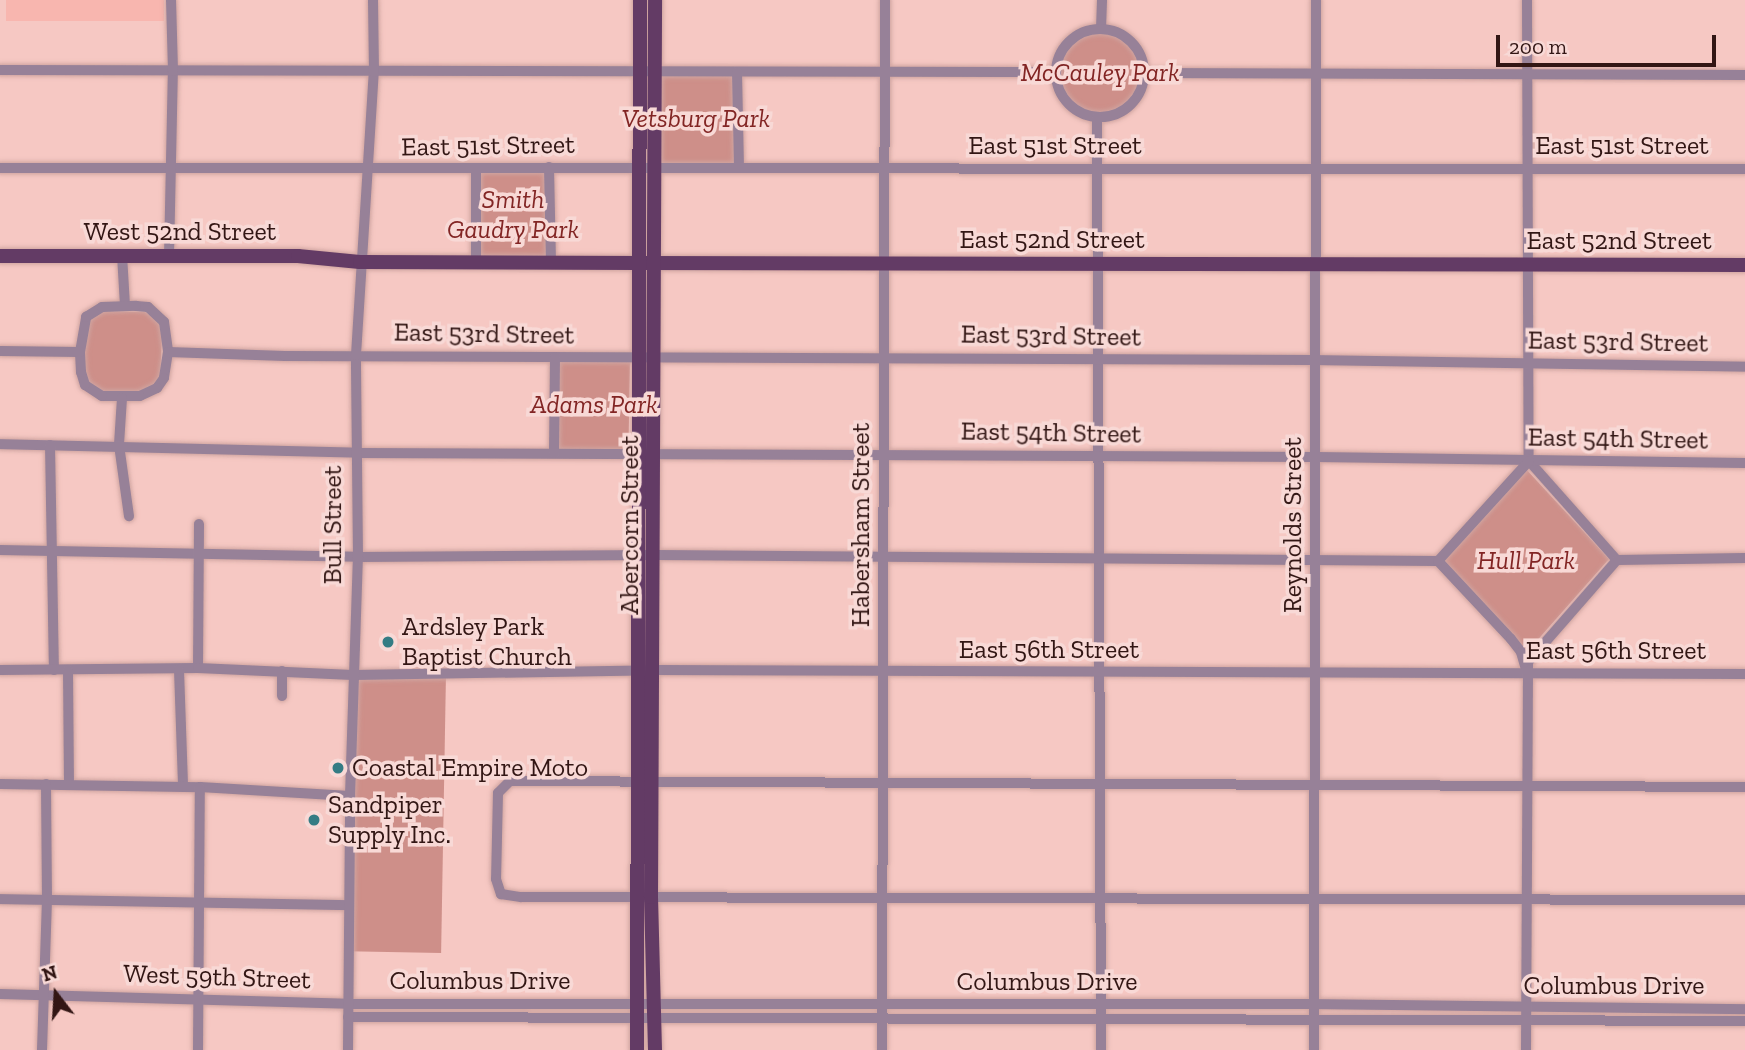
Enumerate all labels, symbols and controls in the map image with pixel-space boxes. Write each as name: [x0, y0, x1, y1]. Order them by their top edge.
scale bar: [1500, 21, 1720, 65]
text: 200 m: [1509, 34, 1567, 59]
park label: McCauley Park: [1020, 57, 1180, 89]
park label: Vetsburg Park: [622, 103, 770, 135]
street label: East 51st Street: [401, 129, 575, 163]
street label: East 51st Street: [968, 130, 1142, 162]
street label: East 51st Street: [1535, 130, 1709, 162]
park label: Smith Gaudry Park: [447, 184, 579, 246]
street label: West 52nd Street: [84, 216, 276, 248]
street label: East 52nd Street: [959, 224, 1145, 256]
street label: East 52nd Street: [1526, 225, 1712, 257]
street label: East 53rd Street: [394, 317, 574, 351]
street label: East 53rd Street: [961, 319, 1141, 353]
street label: East 53rd Street: [1528, 325, 1708, 359]
park label: Adams Park: [530, 389, 658, 421]
street label: East 54th Street: [960, 416, 1142, 450]
street label: East 54th Street: [1527, 422, 1709, 456]
street label: Habersham Street: [845, 423, 877, 627]
street label: Abercorn Street: [614, 435, 646, 615]
street label: Reynolds Street: [1277, 437, 1309, 613]
street label: Bull Street: [317, 466, 349, 584]
park label: Hull Park: [1477, 545, 1575, 577]
place label: Ardsley Park Baptist Church: [402, 611, 572, 672]
marker: Ardsley Park Baptist Church: [380, 634, 396, 650]
street label: East 56th Street: [959, 634, 1139, 666]
street label: East 56th Street: [1526, 635, 1706, 667]
place label: Coastal Empire Moto: [352, 752, 588, 784]
marker: Coastal Empire Moto: [330, 760, 346, 776]
place label: Sandpiper Supply Inc.: [328, 789, 452, 850]
marker: Sandpiper Supply Inc.: [306, 812, 322, 828]
street label: West 59th Street: [123, 958, 311, 996]
north arrow: [21, 959, 91, 1029]
text: N: [39, 960, 60, 987]
street label: Columbus Drive: [389, 965, 571, 997]
street label: Columbus Drive: [956, 966, 1138, 998]
street label: Columbus Drive: [1523, 970, 1705, 1002]

